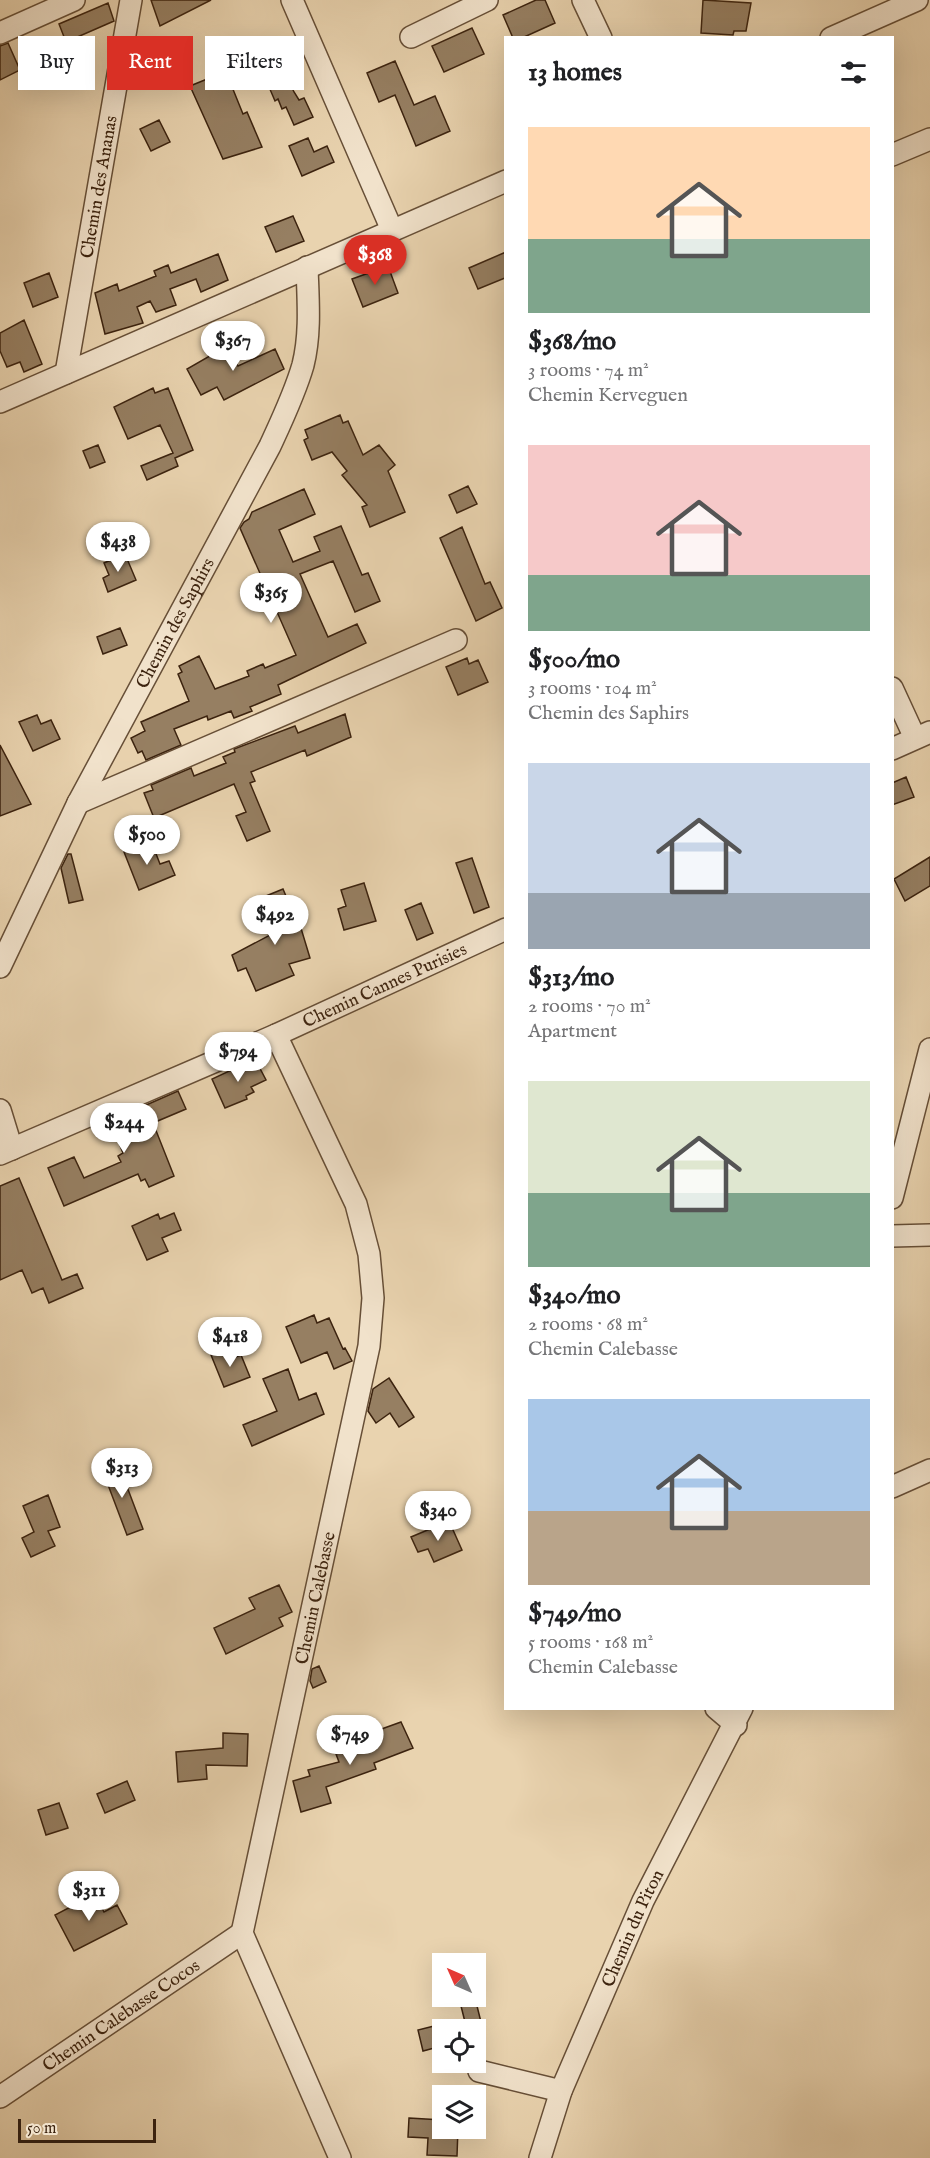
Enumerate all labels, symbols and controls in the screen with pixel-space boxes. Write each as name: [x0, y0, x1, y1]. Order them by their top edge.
chip: Buy: [18, 36, 95, 90]
chip: Rent: [107, 36, 193, 90]
chip: Filters: [205, 36, 304, 90]
text: 13 homes: [528, 56, 622, 89]
icon: filters: [837, 56, 870, 89]
street label: Chemin des Ananas: [76, 114, 124, 260]
icon: home: [645, 166, 753, 274]
pin: $368: [339, 235, 411, 286]
text: $368: [358, 242, 392, 267]
pin: $367: [197, 321, 269, 372]
text: $368/mo: [528, 325, 616, 358]
text: $367: [215, 328, 251, 353]
text: 3 rooms · 74 m²: [528, 358, 649, 383]
text: Chemin Kerveguen: [528, 383, 688, 408]
icon: home: [645, 484, 753, 592]
pin: $438: [82, 522, 154, 573]
text: $438: [100, 529, 136, 554]
street label: Chemin des Saphirs: [132, 554, 221, 693]
pin: $365: [235, 573, 307, 624]
text: $365: [254, 580, 288, 605]
text: $500/mo: [528, 643, 620, 676]
text: 3 rooms · 104 m²: [528, 676, 657, 701]
text: Chemin des Saphirs: [528, 701, 689, 726]
icon: home: [645, 802, 753, 910]
pin: $500: [111, 815, 183, 866]
text: $500: [128, 822, 166, 847]
pin: $492: [239, 895, 311, 946]
text: $492: [256, 902, 295, 927]
street label: Chemin Cannes Purisies: [299, 939, 471, 1034]
text: $313/mo: [528, 961, 614, 994]
text: 2 rooms · 70 m²: [528, 994, 651, 1019]
text: Apartment: [528, 1019, 617, 1044]
pin: $794: [202, 1032, 274, 1083]
text: $794: [219, 1039, 257, 1064]
pin: $244: [88, 1103, 160, 1154]
text: $244: [104, 1110, 144, 1135]
icon: home: [645, 1120, 753, 1228]
text: $340/mo: [528, 1279, 621, 1312]
text: 2 rooms · 68 m²: [528, 1312, 648, 1337]
pin: $418: [194, 1317, 266, 1368]
text: $418: [212, 1324, 248, 1349]
text: Chemin Calebasse: [528, 1337, 678, 1362]
icon: home: [645, 1438, 753, 1546]
pin: $313: [86, 1448, 158, 1499]
text: $313: [105, 1455, 139, 1480]
pin: $340: [402, 1491, 474, 1542]
text: $340: [419, 1498, 457, 1523]
street label: Chemin Calebasse: [291, 1530, 342, 1667]
text: $749/mo: [528, 1597, 621, 1630]
text: 5 rooms · 168 m²: [528, 1630, 653, 1655]
text: Chemin Calebasse: [528, 1655, 678, 1680]
pin: $749: [314, 1715, 386, 1766]
text: $749: [331, 1722, 369, 1747]
street label: Chemin du Piton: [597, 1866, 670, 1991]
pin: $311: [53, 1871, 125, 1922]
text: $311: [72, 1878, 106, 1903]
north arrow: [432, 1953, 486, 2007]
map controls: [432, 1953, 486, 2139]
street label: Chemin Calebasse Cocos: [39, 1955, 205, 2078]
button: locate: [432, 2019, 486, 2073]
button: layers: [432, 2085, 486, 2139]
scale bar: [18, 2116, 156, 2144]
text: 50 m: [27, 2119, 56, 2139]

